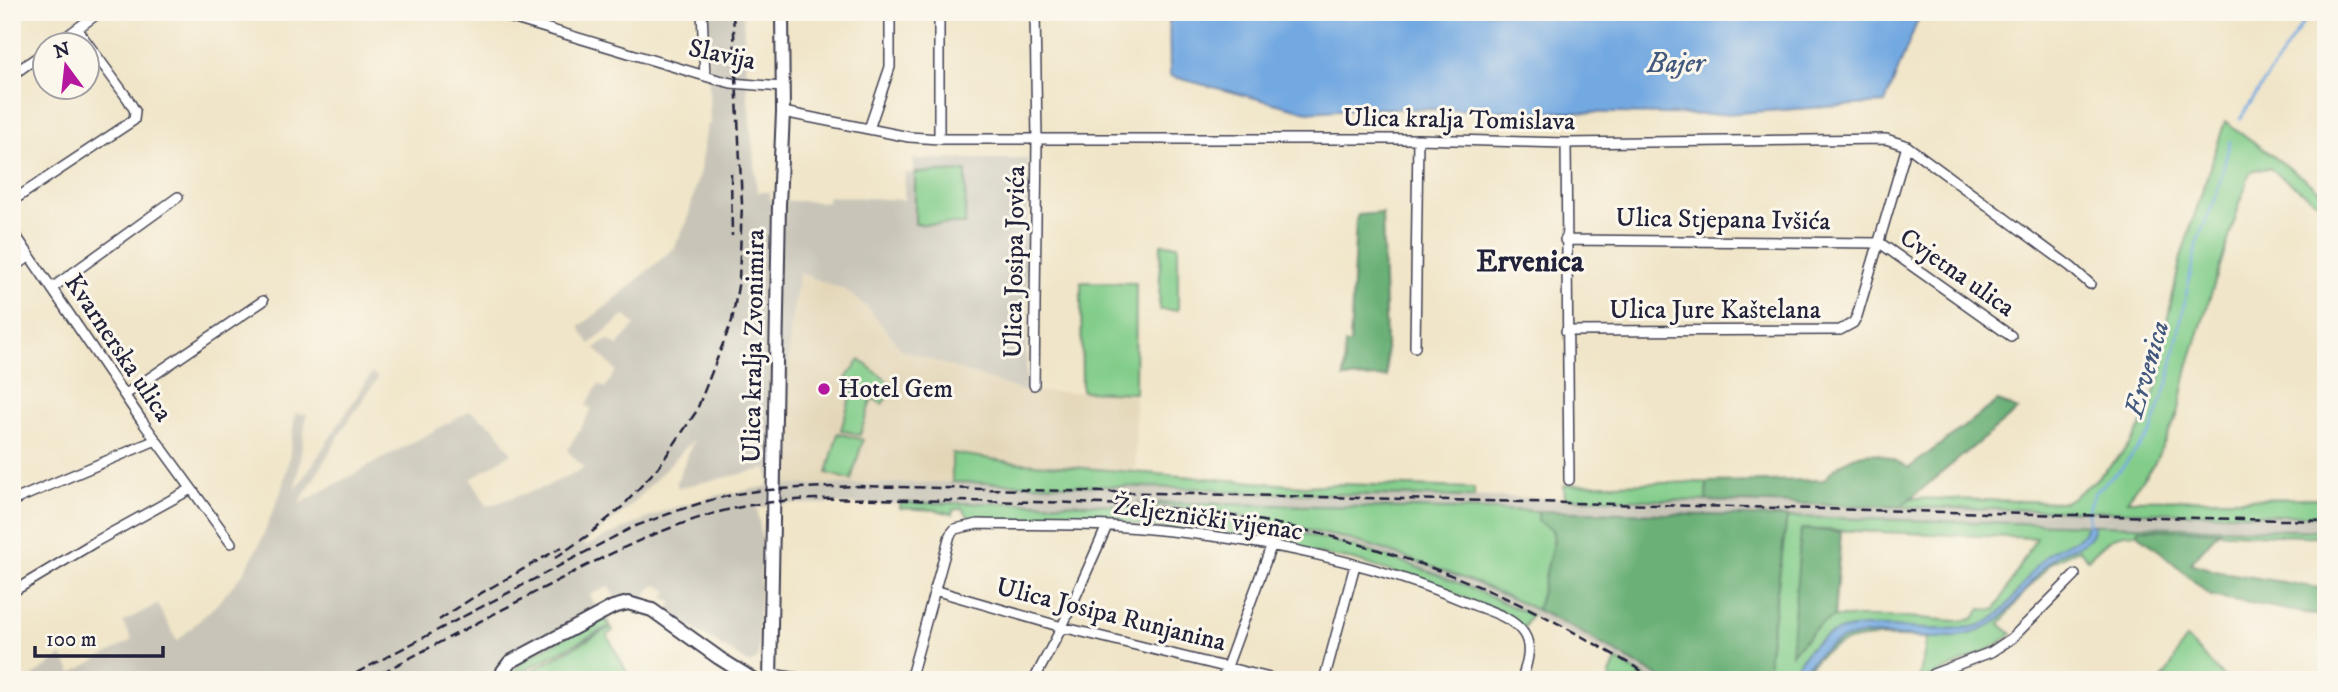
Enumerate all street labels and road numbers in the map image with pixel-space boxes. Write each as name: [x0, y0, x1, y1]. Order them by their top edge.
street label: Slavija: [685, 32, 759, 78]
street label: Ulica kralja Tomislava: [1342, 101, 1576, 139]
street label: Ulica Josipa Jovića: [997, 165, 1033, 359]
street label: Ulica Stjepana Ivšića: [1615, 202, 1831, 238]
street label: Cvjetna ulica: [1893, 221, 2021, 325]
street label: Ulica kralja Zvonimira: [735, 229, 773, 463]
street label: Kvarnerska ulica: [56, 268, 180, 428]
street label: Ulica Jure Kaštelana: [1609, 294, 1821, 327]
street label: Željeznički vijenac: [1111, 488, 1305, 549]
street label: Ulica Josipa Runjanina: [993, 570, 1229, 660]

